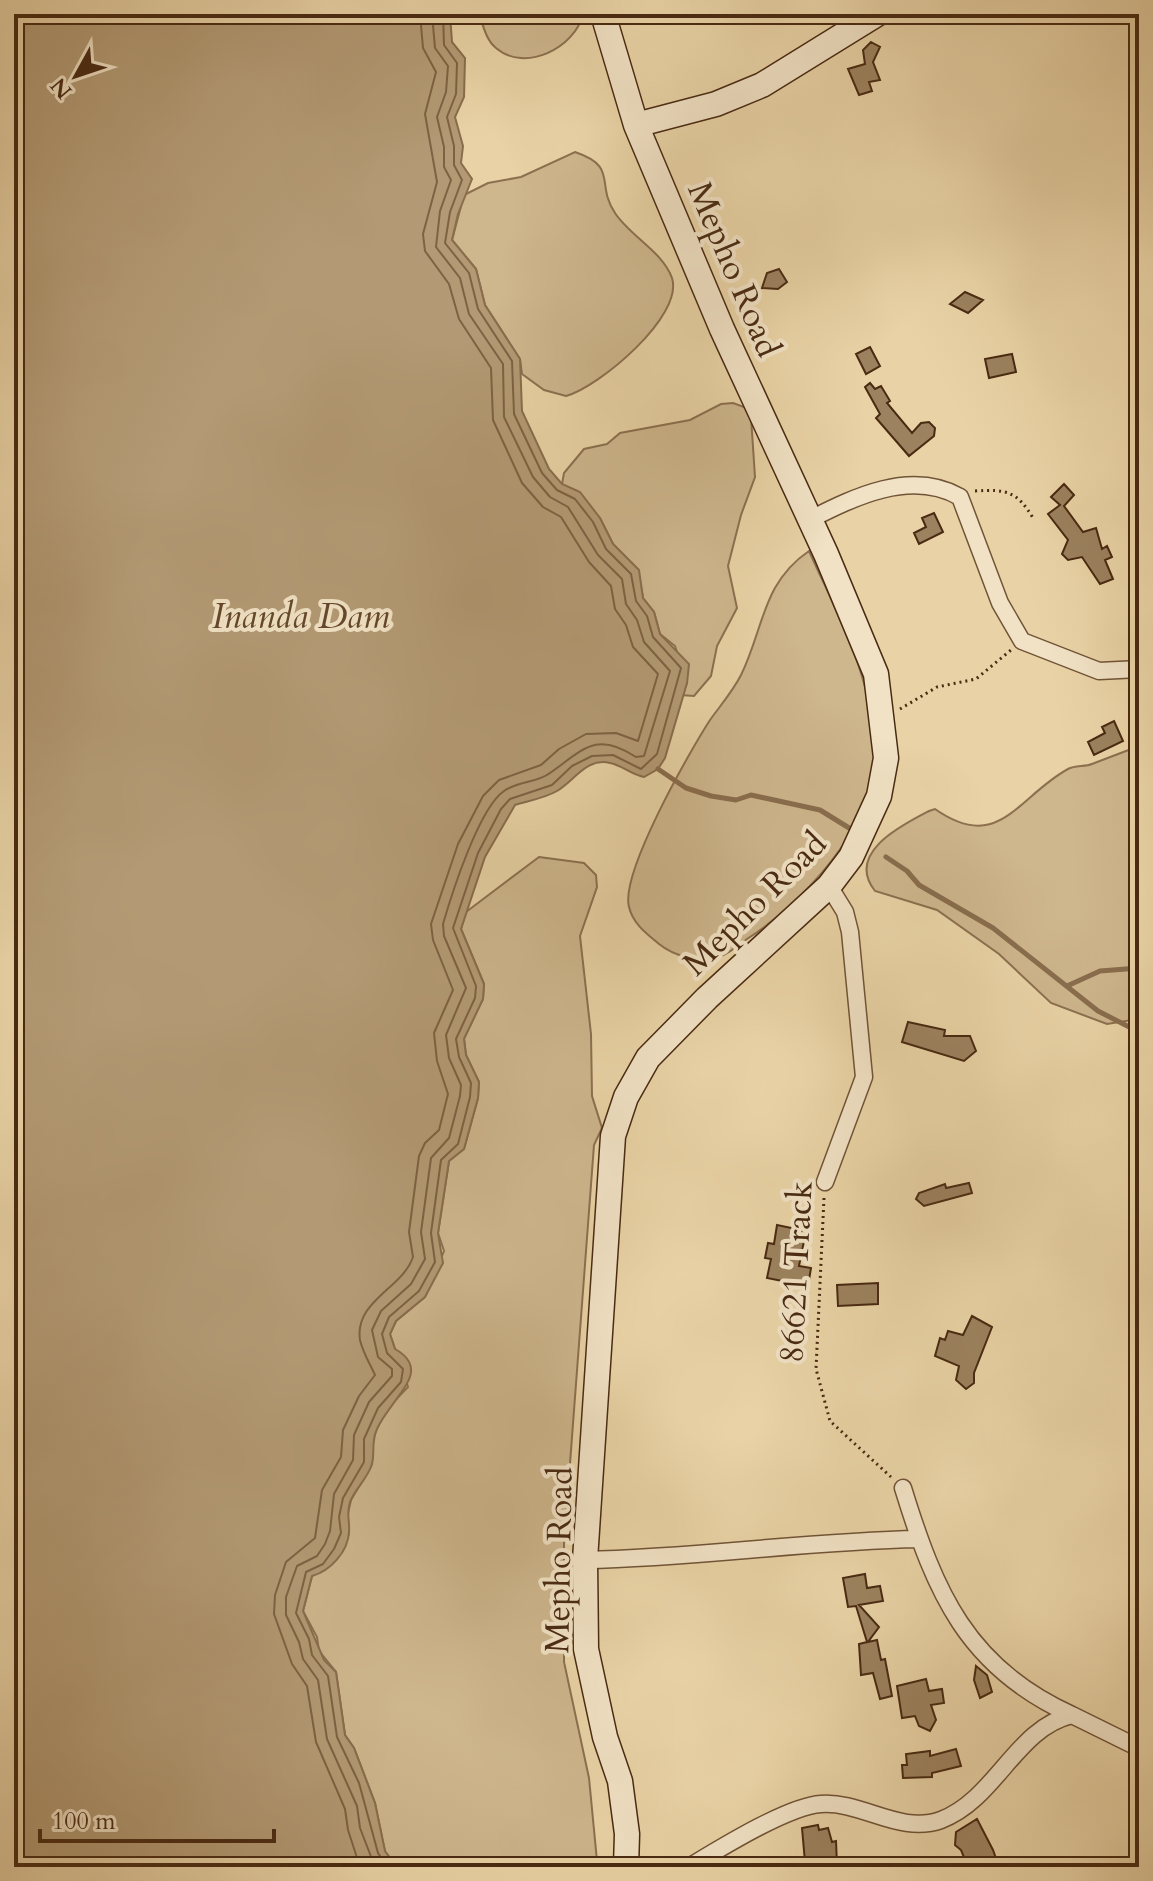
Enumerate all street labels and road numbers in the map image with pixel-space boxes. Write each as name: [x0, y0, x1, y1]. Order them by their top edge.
street label: Mepho Road: [676, 175, 792, 364]
street label: Mepho Road: [673, 822, 837, 986]
street label: 86621 Track: [768, 1179, 824, 1364]
street label: Mepho Road: [534, 1466, 584, 1654]

